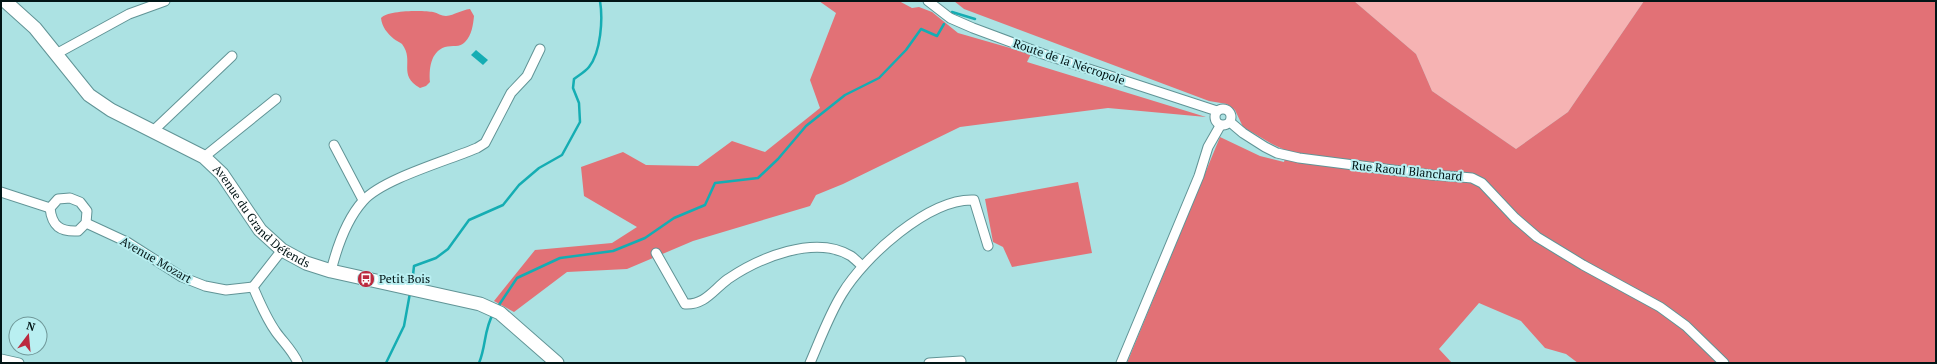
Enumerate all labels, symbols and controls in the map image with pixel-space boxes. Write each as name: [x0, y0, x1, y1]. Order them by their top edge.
street label: Route de la Nécropole: [1011, 35, 1127, 88]
street label: Rue Raoul Blanchard: [1351, 157, 1464, 184]
street label: Avenue du Grand Défends: [210, 161, 312, 271]
street label: Avenue Mozart: [118, 233, 195, 286]
bus stop icon: Petit Bois: [356, 269, 376, 289]
place label: Petit Bois: [379, 271, 430, 286]
north arrow: [8, 316, 48, 356]
text: N: [25, 319, 37, 334]

